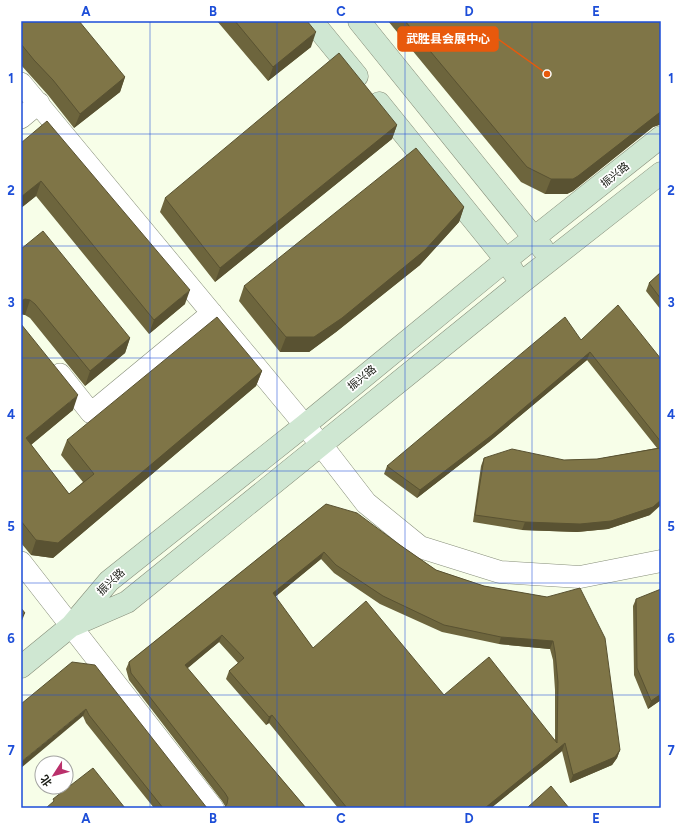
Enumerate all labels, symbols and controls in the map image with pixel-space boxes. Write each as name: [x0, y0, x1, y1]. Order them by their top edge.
text: A: [81, 4, 91, 19]
text: B: [209, 4, 217, 19]
text: C: [336, 4, 346, 19]
text: D: [464, 4, 474, 19]
text: E: [592, 4, 600, 19]
callout: 武胜县会展中心: [398, 27, 498, 51]
text: 武胜县会展中心: [406, 32, 490, 46]
text: 1: [8, 71, 14, 86]
text: 1: [668, 71, 674, 86]
street label: 振兴路: [598, 160, 632, 190]
text: 2: [7, 183, 15, 198]
text: 2: [667, 183, 675, 198]
text: 3: [7, 295, 15, 310]
text: 3: [667, 295, 675, 310]
street label: 振兴路: [345, 363, 379, 393]
text: 4: [7, 407, 15, 422]
text: 4: [667, 407, 675, 422]
text: 5: [7, 519, 15, 534]
text: 5: [667, 519, 675, 534]
street label: 振兴路: [95, 566, 127, 598]
text: 6: [7, 631, 15, 646]
text: 6: [667, 631, 675, 646]
text: 7: [7, 743, 15, 758]
text: 7: [667, 743, 675, 758]
north arrow: [34, 755, 74, 795]
text: 北: [38, 772, 55, 789]
text: A: [81, 811, 91, 826]
text: B: [209, 811, 217, 826]
text: C: [336, 811, 346, 826]
text: D: [464, 811, 474, 826]
text: E: [592, 811, 600, 826]

